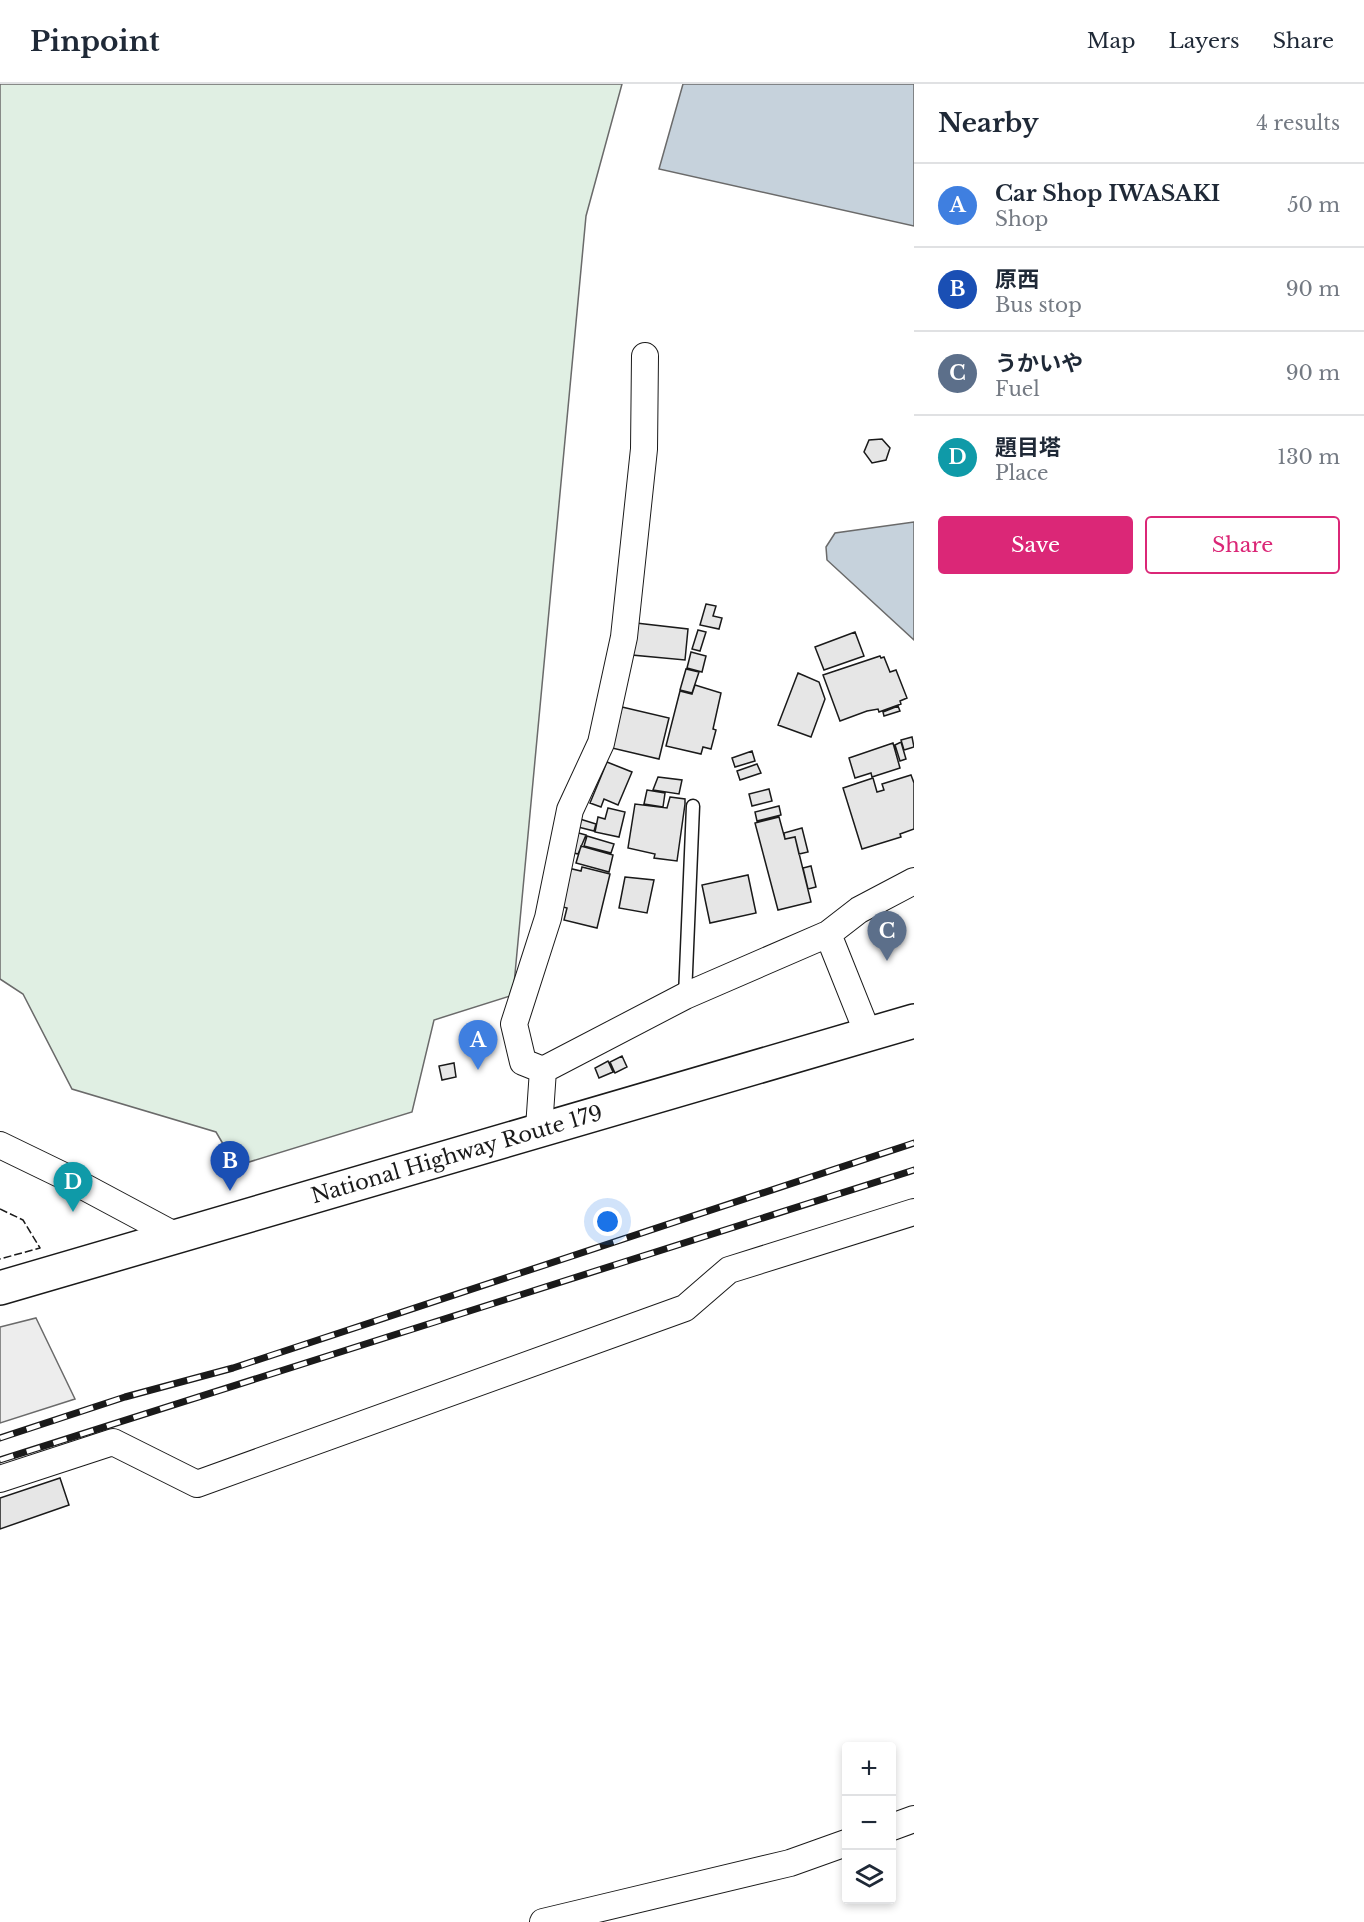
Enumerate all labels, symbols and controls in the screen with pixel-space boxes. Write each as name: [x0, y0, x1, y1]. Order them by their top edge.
text: Pinpoint: [30, 24, 160, 59]
text: Map: [1087, 28, 1136, 54]
text: Layers: [1169, 28, 1240, 54]
text: Share: [1273, 28, 1334, 54]
text: Nearby: [938, 107, 1039, 139]
text: 4 results: [1256, 111, 1340, 135]
text: Car Shop IWASAKI: [995, 180, 1220, 207]
text: A: [949, 193, 966, 217]
text: 50 m: [1287, 193, 1340, 217]
text: Shop: [995, 207, 1048, 231]
text: 原西: [995, 266, 1039, 293]
text: B: [950, 277, 965, 301]
text: 90 m: [1286, 277, 1340, 301]
text: Bus stop: [995, 293, 1082, 317]
text: うかいや: [995, 350, 1083, 377]
text: C: [949, 361, 966, 385]
text: 90 m: [1286, 361, 1340, 385]
text: Fuel: [995, 377, 1040, 401]
text: 題目塔: [995, 434, 1061, 461]
text: D: [948, 445, 967, 469]
text: 130 m: [1277, 445, 1340, 469]
text: Place: [995, 461, 1049, 485]
button: Save: [938, 516, 1133, 574]
button: Share: [1145, 516, 1340, 574]
pin: C: [868, 912, 906, 961]
pin: A: [458, 1020, 498, 1070]
street label: National Highway Route 179: [308, 1100, 606, 1209]
pin: B: [210, 1142, 250, 1191]
pin: D: [54, 1162, 92, 1212]
your location: [593, 1207, 622, 1236]
map controls: [842, 1742, 896, 1904]
button: +: [842, 1742, 896, 1796]
button: −: [842, 1796, 896, 1850]
button: layers: [842, 1850, 896, 1904]

